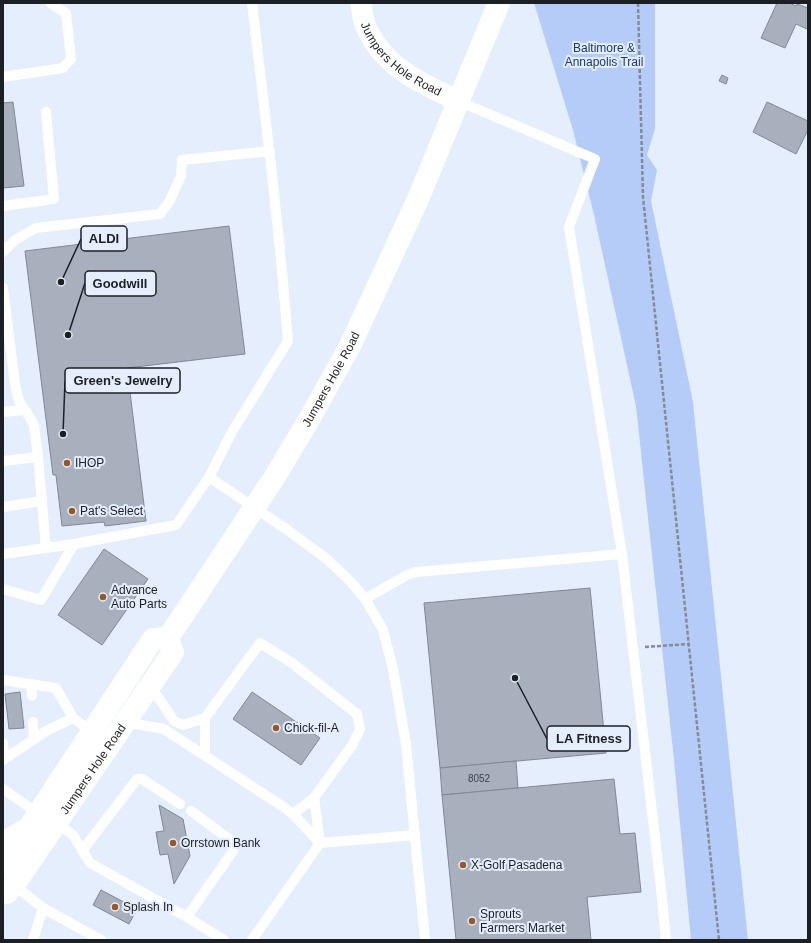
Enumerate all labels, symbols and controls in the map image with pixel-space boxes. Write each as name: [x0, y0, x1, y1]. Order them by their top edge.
street label: Jumpers Hole Road: [358, 20, 444, 99]
park label: Baltimore & Annapolis Trail: [565, 41, 643, 69]
callout: ALDI: [81, 226, 127, 251]
text: ALDI: [89, 231, 119, 246]
callout: Goodwill: [85, 271, 156, 296]
text: Goodwill: [93, 276, 147, 291]
street label: Jumpers Hole Road: [299, 330, 363, 429]
callout: Green's Jewelry: [65, 368, 180, 393]
text: Green's Jewelry: [73, 373, 173, 388]
place label: IHOP: [75, 456, 104, 470]
marker: IHOP: [62, 458, 72, 468]
place label: Pat's Select: [80, 504, 144, 518]
marker: Pat's Select: [67, 506, 77, 516]
place label: Advance Auto Parts: [111, 583, 167, 611]
marker: Advance Auto Parts: [98, 592, 108, 602]
street label: Jumpers Hole Road: [57, 721, 129, 817]
place label: Chick-fil-A: [284, 721, 339, 735]
marker: Chick-fil-A: [271, 723, 281, 733]
callout: LA Fitness: [547, 726, 630, 751]
text: LA Fitness: [556, 731, 622, 746]
house number: 8052: [468, 773, 491, 784]
place label: Orrstown Bank: [181, 836, 261, 850]
marker: Orrstown Bank: [168, 838, 178, 848]
place label: X-Golf Pasadena: [471, 858, 563, 872]
marker: X-Golf Pasadena: [458, 860, 468, 870]
place label: Splash In: [123, 900, 173, 914]
marker: Splash In: [110, 902, 120, 912]
place label: Sprouts Farmers Market: [480, 907, 565, 935]
marker: Sprouts Farmers Market: [467, 916, 477, 926]

